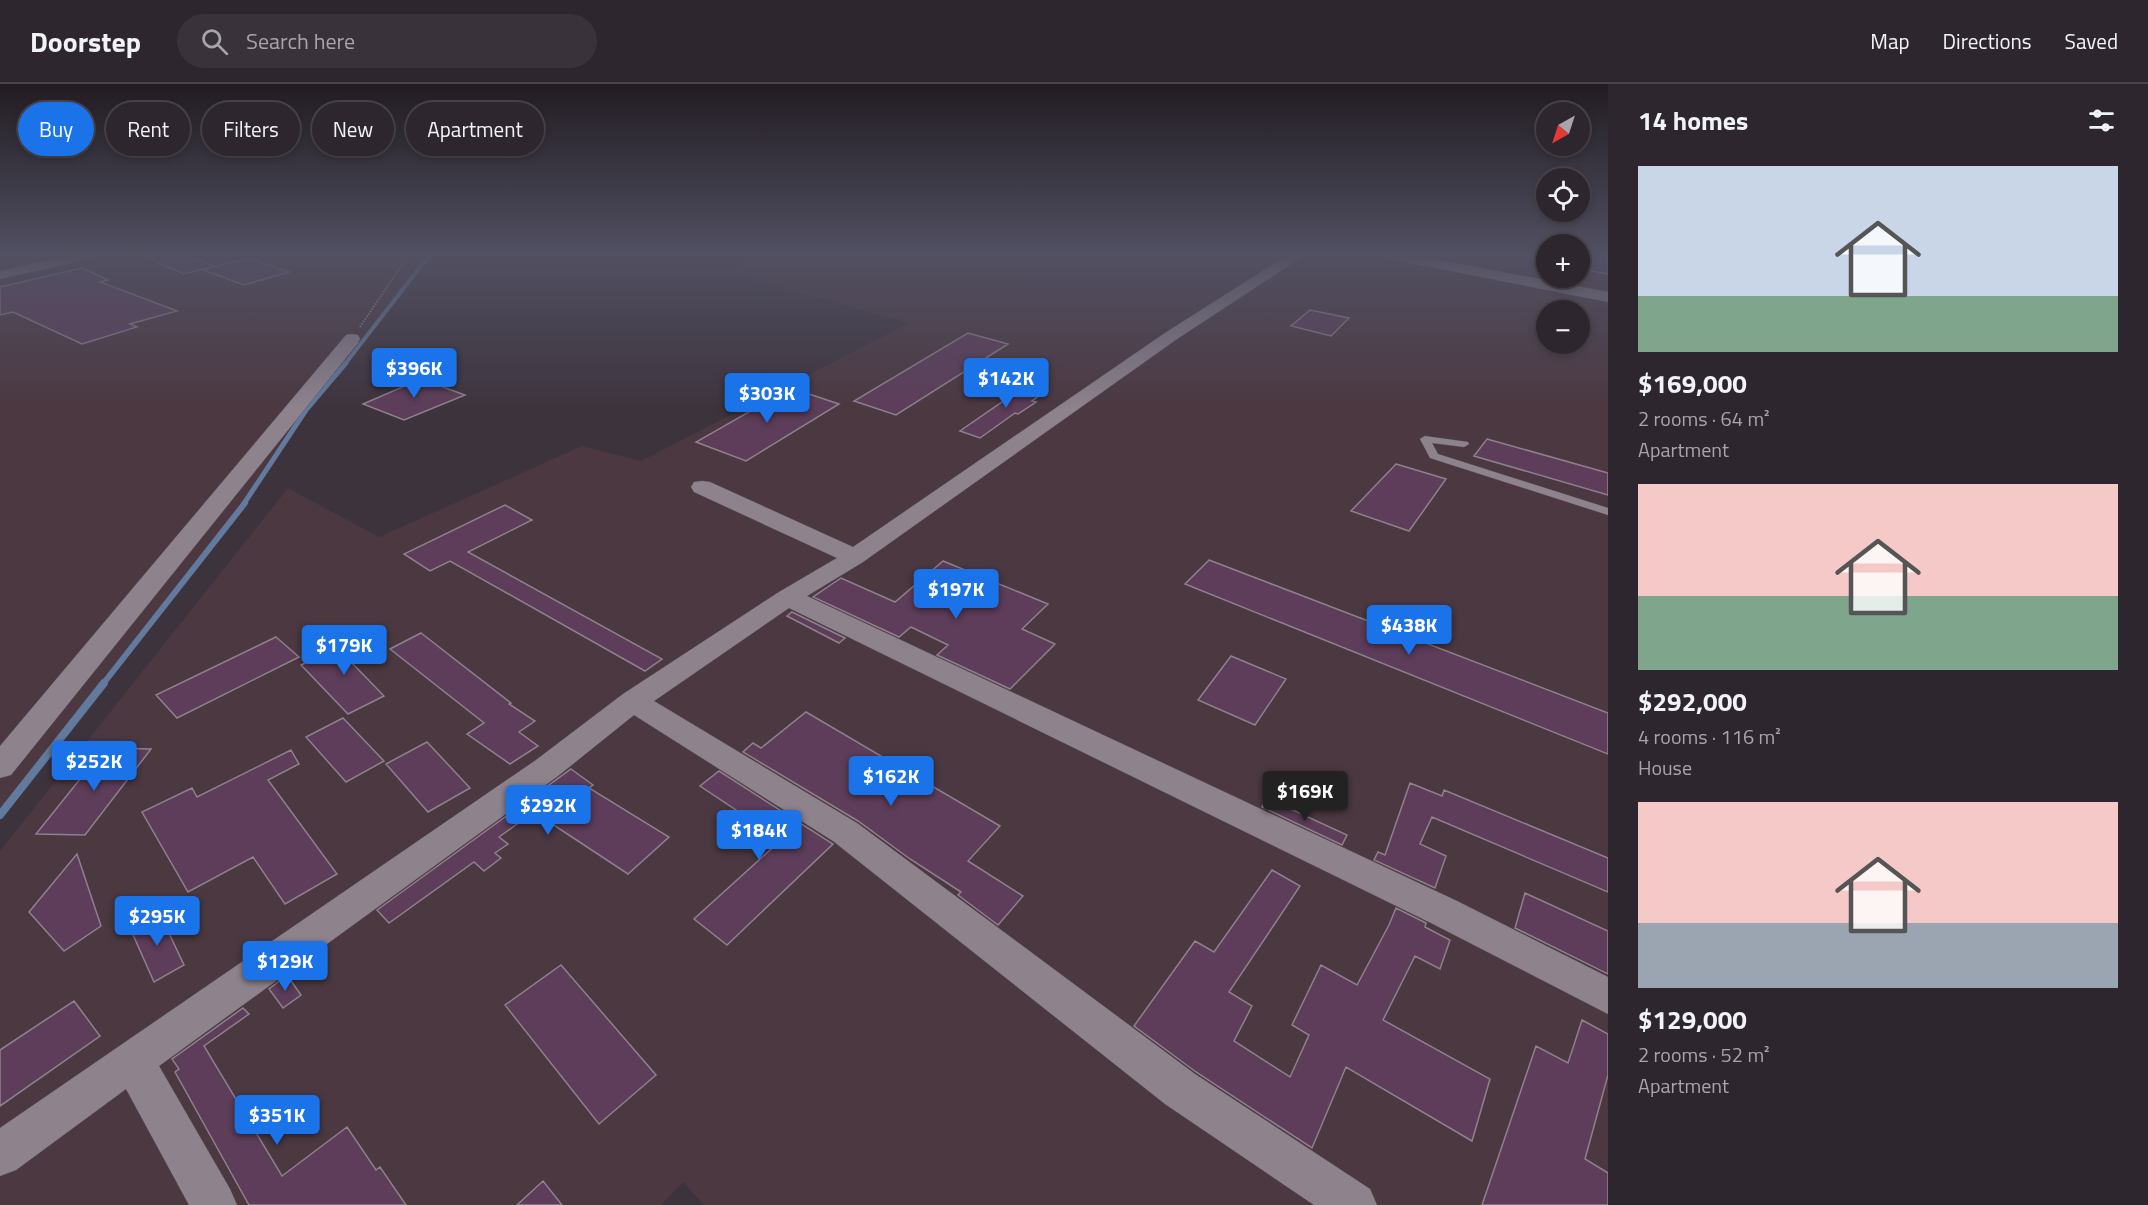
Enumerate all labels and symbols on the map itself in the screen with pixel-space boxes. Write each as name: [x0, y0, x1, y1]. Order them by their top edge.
north arrow: [1536, 102, 1590, 156]
pin: $396K: [372, 348, 456, 399]
pin: $142K: [964, 358, 1048, 409]
pin: $303K: [725, 373, 809, 424]
pin: $197K: [914, 569, 998, 620]
pin: $438K: [1367, 605, 1451, 656]
pin: $179K: [302, 625, 386, 676]
pin: $252K: [52, 741, 136, 792]
pin: $162K: [849, 756, 933, 807]
pin: $169K: [1263, 771, 1347, 822]
pin: $292K: [506, 785, 590, 836]
pin: $184K: [717, 810, 801, 861]
pin: $295K: [115, 896, 199, 947]
pin: $129K: [243, 941, 327, 992]
pin: $351K: [235, 1095, 319, 1146]

